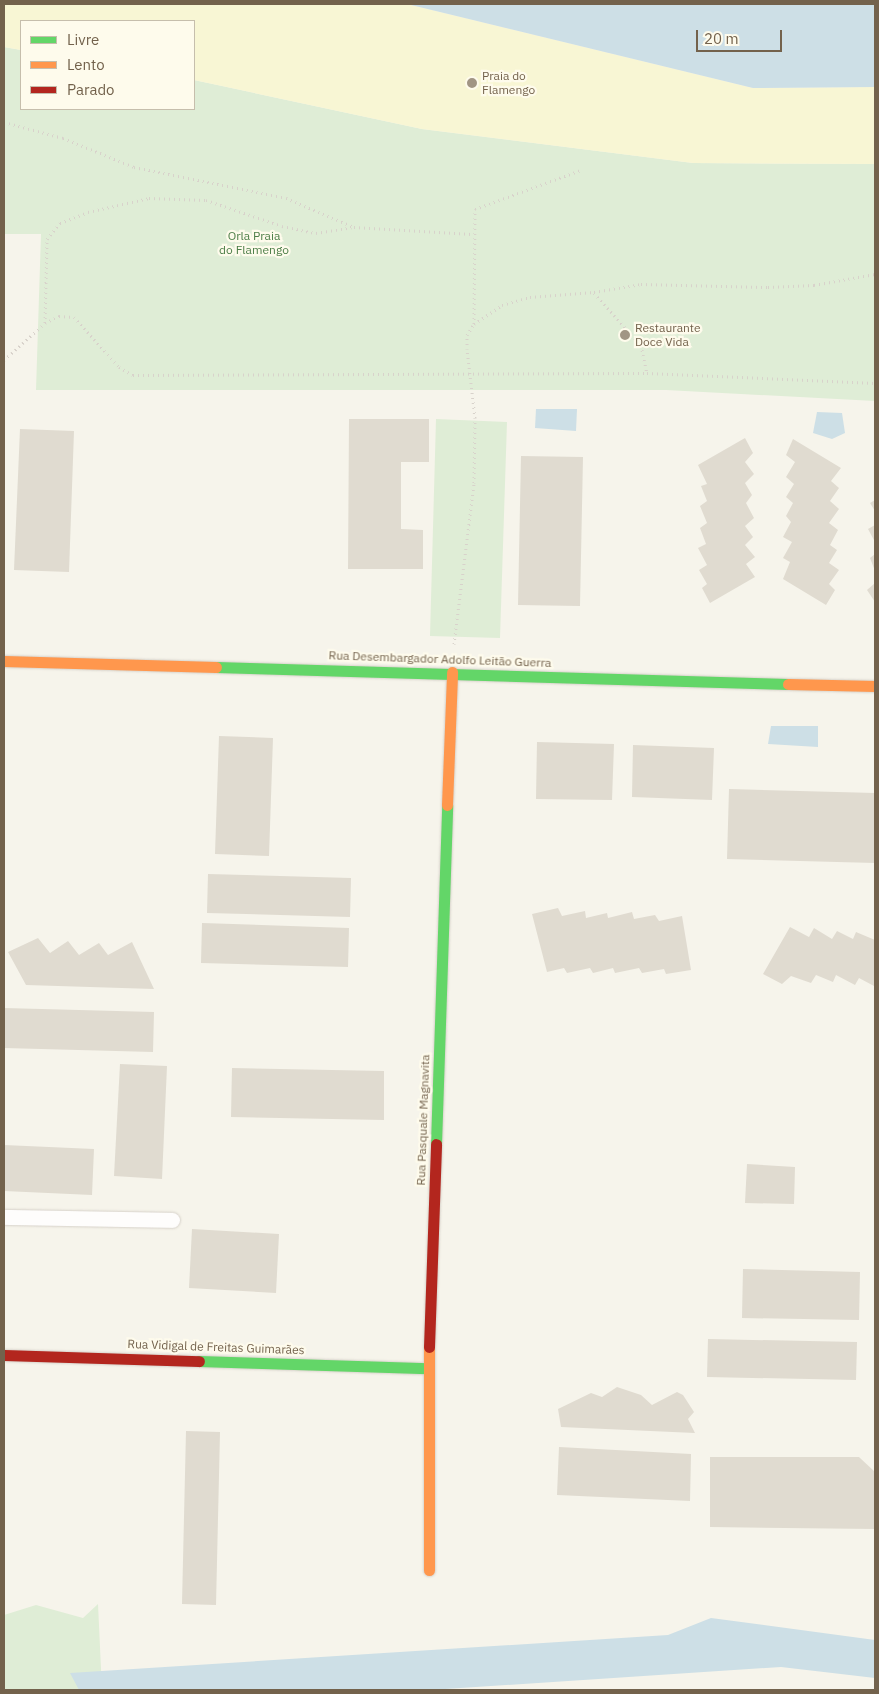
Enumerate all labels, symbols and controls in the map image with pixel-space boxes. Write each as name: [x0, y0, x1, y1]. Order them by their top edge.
legend: [20, 20, 195, 110]
scale bar: [699, 20, 785, 52]
text: 20 m: [704, 29, 739, 48]
text: Livre: [67, 30, 99, 49]
text: Lento: [67, 55, 105, 74]
place label: Praia do Flamengo: [482, 69, 535, 97]
marker: Praia do Flamengo: [466, 77, 478, 89]
text: Parado: [67, 80, 115, 99]
park label: Orla Praia do Flamengo: [219, 229, 289, 257]
place label: Restaurante Doce Vida: [635, 321, 701, 349]
marker: Restaurante Doce Vida: [619, 329, 631, 341]
street label: Rua Desembargador Adolfo Leitão Guerra: [328, 648, 552, 670]
street label: Rua Pasquale Magnavita: [414, 1054, 432, 1186]
street label: Rua Vidigal de Freitas Guimarães: [127, 1337, 305, 1357]

